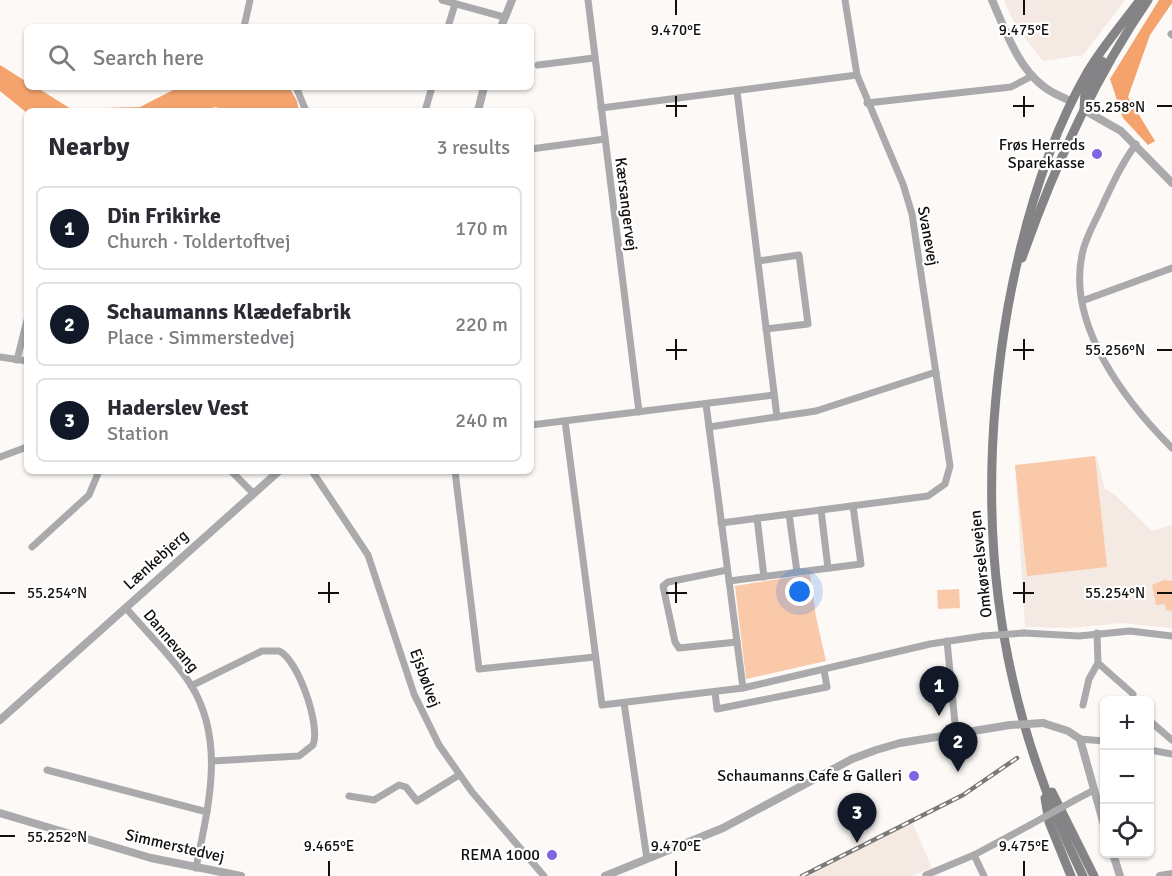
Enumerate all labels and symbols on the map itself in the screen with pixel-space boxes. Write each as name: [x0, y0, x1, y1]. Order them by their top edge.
text: 9.470°E: [651, 21, 701, 39]
text: 9.475°E: [999, 21, 1049, 39]
text: 55.258°N: [1085, 98, 1145, 116]
place label: Frøs Herreds Sparekasse: [999, 135, 1085, 173]
marker: Frøs Herreds Sparekasse: [1090, 147, 1104, 161]
street label: Kærsangervej: [610, 156, 642, 252]
street label: Svanevej: [913, 205, 943, 267]
text: 55.256°N: [1085, 341, 1145, 359]
street label: Omkørselsvejen: [965, 509, 997, 619]
street label: Lænkebjerg: [119, 526, 193, 594]
your location: [785, 577, 814, 606]
text: 55.254°N: [27, 584, 87, 602]
text: 55.254°N: [1085, 584, 1145, 602]
street label: Dannevang: [139, 605, 203, 677]
street label: Ejsbølvej: [405, 646, 445, 710]
pin: 1: [920, 666, 958, 716]
pin: 2: [938, 722, 978, 772]
place label: Schaumanns Cafe & Galleri: [717, 766, 902, 786]
marker: Schaumanns Cafe & Galleri: [907, 769, 921, 783]
pin: 3: [838, 794, 876, 843]
street label: Simmerstedvej: [123, 825, 227, 867]
text: 55.252°N: [27, 828, 87, 846]
text: 9.465°E: [304, 837, 354, 855]
text: 9.470°E: [651, 837, 701, 855]
text: 9.475°E: [999, 837, 1049, 855]
place label: REMA 1000: [461, 845, 540, 865]
marker: REMA 1000: [545, 848, 559, 862]

